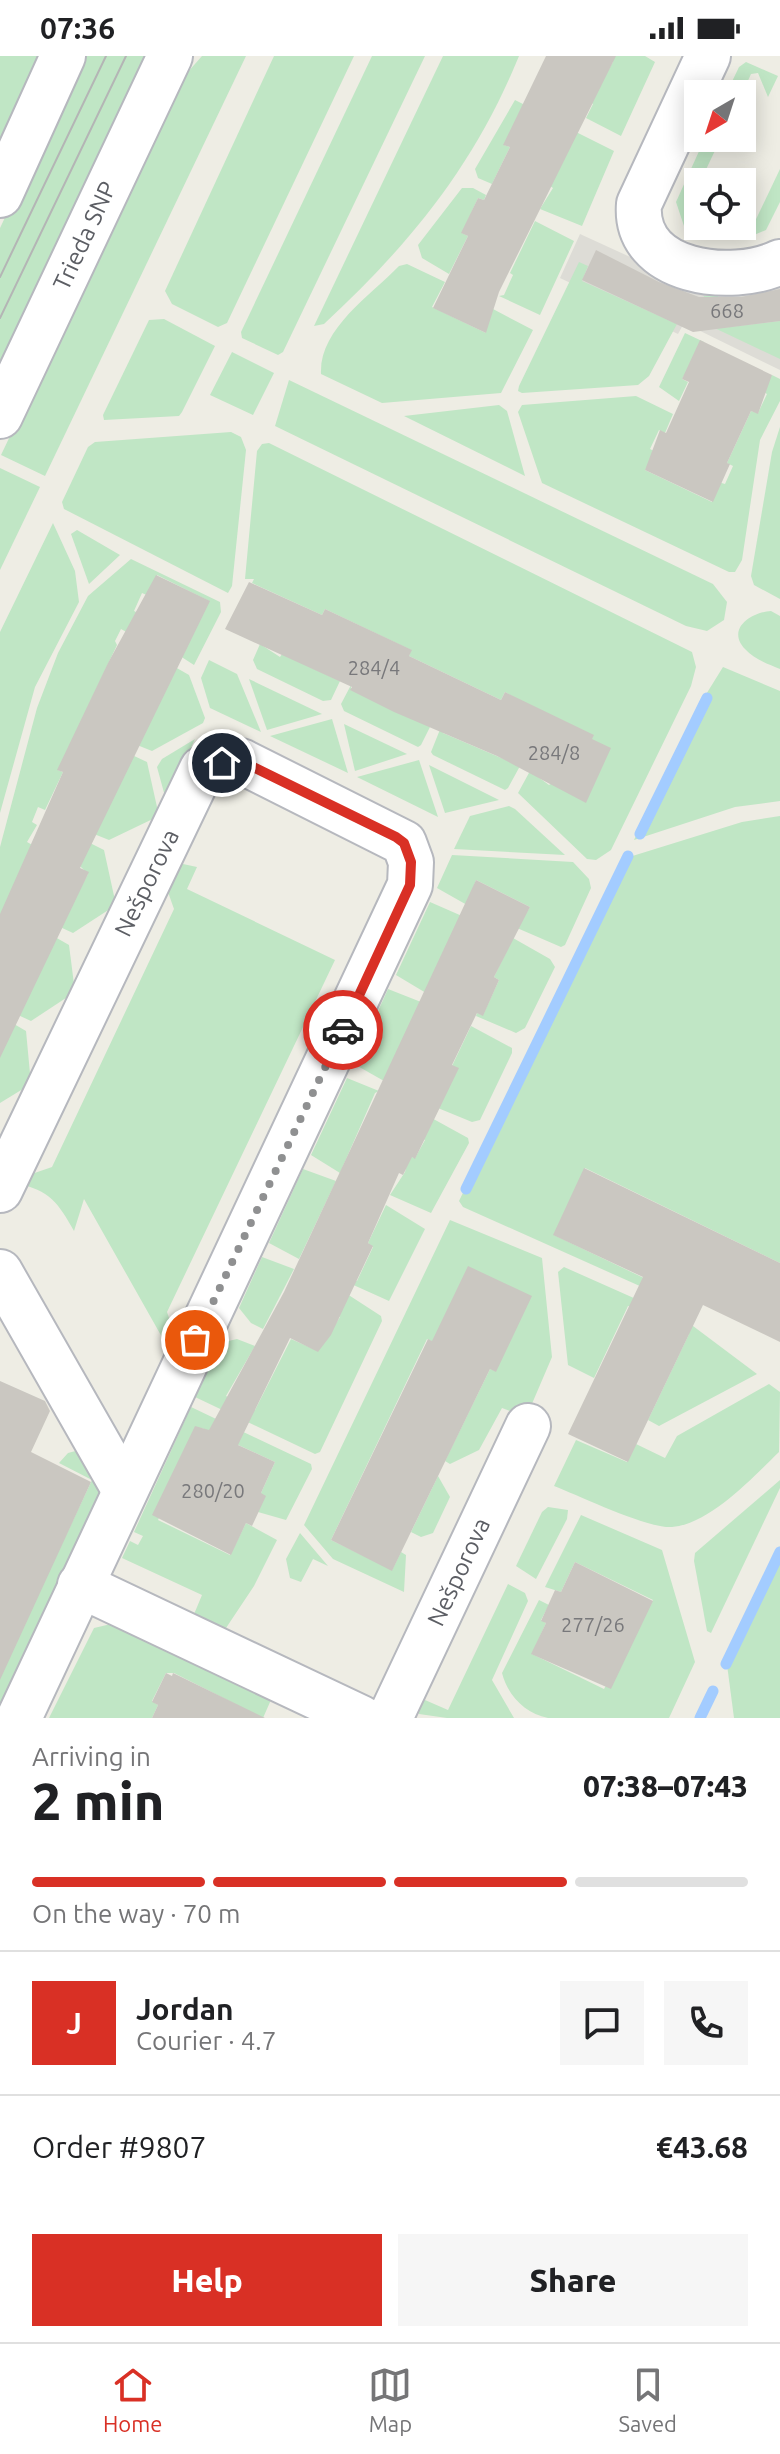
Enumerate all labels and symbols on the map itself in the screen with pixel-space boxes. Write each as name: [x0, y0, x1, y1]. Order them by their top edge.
north arrow: [684, 80, 756, 152]
street label: Trieda SNP: [48, 177, 121, 294]
house number: 668: [710, 299, 744, 322]
house number: 284/4: [348, 656, 400, 679]
pin: [188, 729, 256, 797]
house number: 284/8: [528, 741, 580, 764]
street label: Nešporova: [109, 825, 184, 941]
courier: [303, 990, 383, 1070]
pin: [161, 1306, 229, 1374]
house number: 280/20: [181, 1479, 245, 1502]
street label: Nešporova: [422, 1514, 495, 1630]
house number: 277/26: [561, 1613, 625, 1636]

